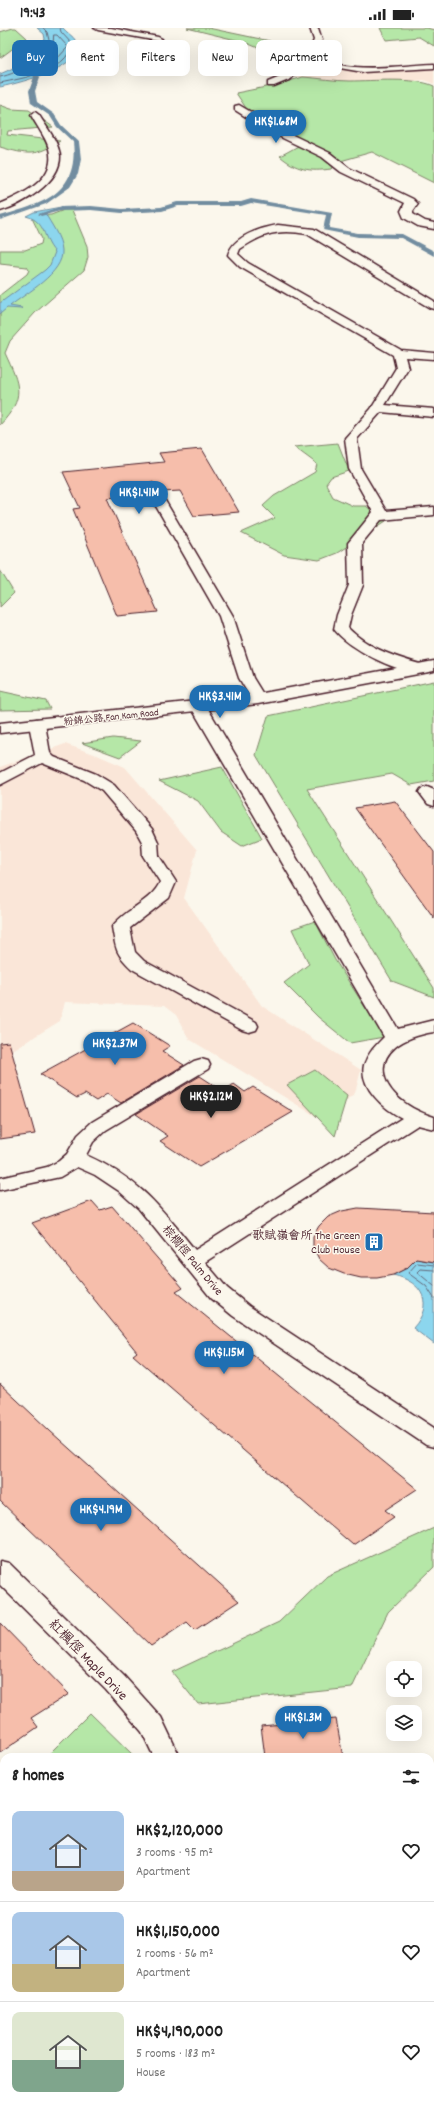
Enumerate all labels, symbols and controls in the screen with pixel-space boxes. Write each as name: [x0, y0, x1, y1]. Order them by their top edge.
text: 19:43: [20, 3, 46, 25]
chip: Buy: [12, 40, 58, 76]
chip: Rent: [66, 40, 119, 76]
chip: Filters: [127, 40, 190, 76]
chip: New: [198, 40, 248, 76]
chip: Apartment: [256, 40, 342, 76]
pin: HK$1.68M: [235, 110, 317, 144]
text: HK$1.68M: [254, 113, 298, 132]
pin: HK$1.41M: [98, 481, 180, 515]
text: HK$1.41M: [119, 484, 159, 503]
pin: HK$3.41M: [179, 685, 261, 719]
text: HK$3.41M: [198, 688, 242, 707]
street label: 粉錦公路 Fan Kam Road: [63, 706, 160, 730]
pin: HK$2.37M: [74, 1032, 156, 1066]
text: HK$2.37M: [92, 1035, 138, 1054]
pin: HK$2.12M: [170, 1085, 252, 1119]
text: HK$2.12M: [189, 1088, 233, 1107]
street label: 棕櫚徑 Palm Drive: [157, 1222, 226, 1300]
place label: 歌賦嶺會所 The Green Club House: [252, 1228, 360, 1259]
building icon: 歌賦嶺會所 The Green Club House: [363, 1231, 385, 1253]
pin: HK$1.15M: [183, 1341, 265, 1375]
text: HK$1.15M: [204, 1344, 244, 1363]
pin: HK$4.19M: [60, 1498, 142, 1532]
text: HK$4.19M: [79, 1501, 123, 1520]
street label: 紅楓徑 Maple Drive: [44, 1615, 132, 1706]
map controls: [386, 1661, 422, 1741]
button: locate: [386, 1661, 422, 1697]
button: layers: [386, 1705, 422, 1741]
pin: HK$1.3M: [266, 1706, 340, 1740]
text: HK$1.3M: [284, 1709, 322, 1728]
text: 8 homes: [12, 1765, 64, 1789]
icon: filters: [400, 1766, 422, 1788]
text: HK$2,120,000: [136, 1820, 223, 1844]
icon: home: [44, 1827, 92, 1875]
icon: heart: [400, 1840, 422, 1862]
text: 3 rooms · 95 m²: [136, 1844, 213, 1863]
text: Apartment: [136, 1863, 190, 1882]
text: HK$1,150,000: [136, 1921, 220, 1945]
icon: home: [44, 1928, 92, 1976]
icon: heart: [400, 1941, 422, 1963]
text: 2 rooms · 56 m²: [136, 1945, 213, 1964]
text: Apartment: [136, 1964, 190, 1983]
text: HK$4,190,000: [136, 2021, 223, 2045]
icon: home: [44, 2028, 92, 2076]
icon: heart: [400, 2041, 422, 2063]
text: 5 rooms · 183 m²: [136, 2045, 215, 2064]
text: House: [136, 2064, 165, 2083]

